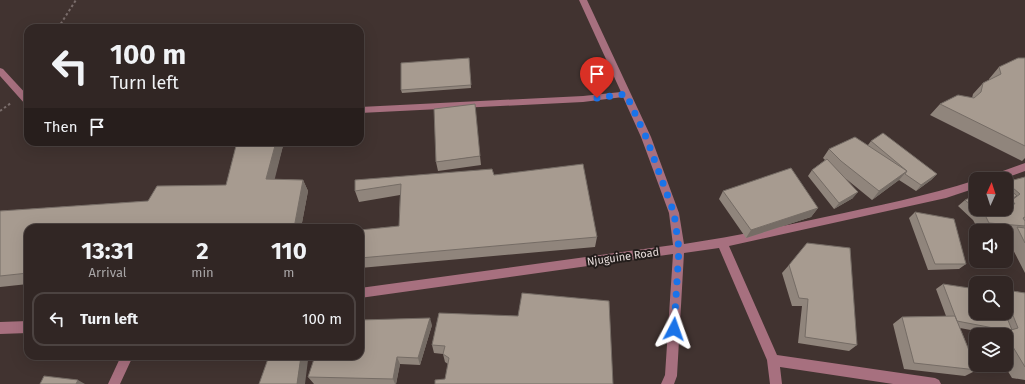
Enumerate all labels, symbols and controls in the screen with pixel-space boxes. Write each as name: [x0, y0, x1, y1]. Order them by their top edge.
text: 100 m: [110, 38, 186, 71]
icon: left: [44, 40, 96, 92]
pin: [580, 57, 614, 98]
icon: arrive: [586, 63, 608, 85]
text: Turn left: [110, 72, 179, 94]
icon: arrive: [86, 116, 108, 138]
text: Then: [44, 118, 78, 136]
north arrow: [969, 172, 1013, 216]
map controls: [969, 172, 1013, 372]
button: sound: [969, 224, 1013, 268]
text: 13:31: [81, 237, 134, 265]
text: 2: [196, 237, 209, 265]
text: 110: [271, 237, 307, 265]
street label: Njuguine Road: [586, 245, 660, 269]
text: Arrival: [89, 265, 127, 280]
text: min: [191, 265, 214, 280]
text: m: [283, 265, 294, 280]
button: search: [969, 276, 1013, 320]
icon: left: [46, 308, 68, 330]
position arrow: [653, 308, 695, 350]
text: Turn left: [80, 310, 138, 328]
text: 100 m: [302, 310, 342, 328]
button: layers: [969, 328, 1013, 372]

